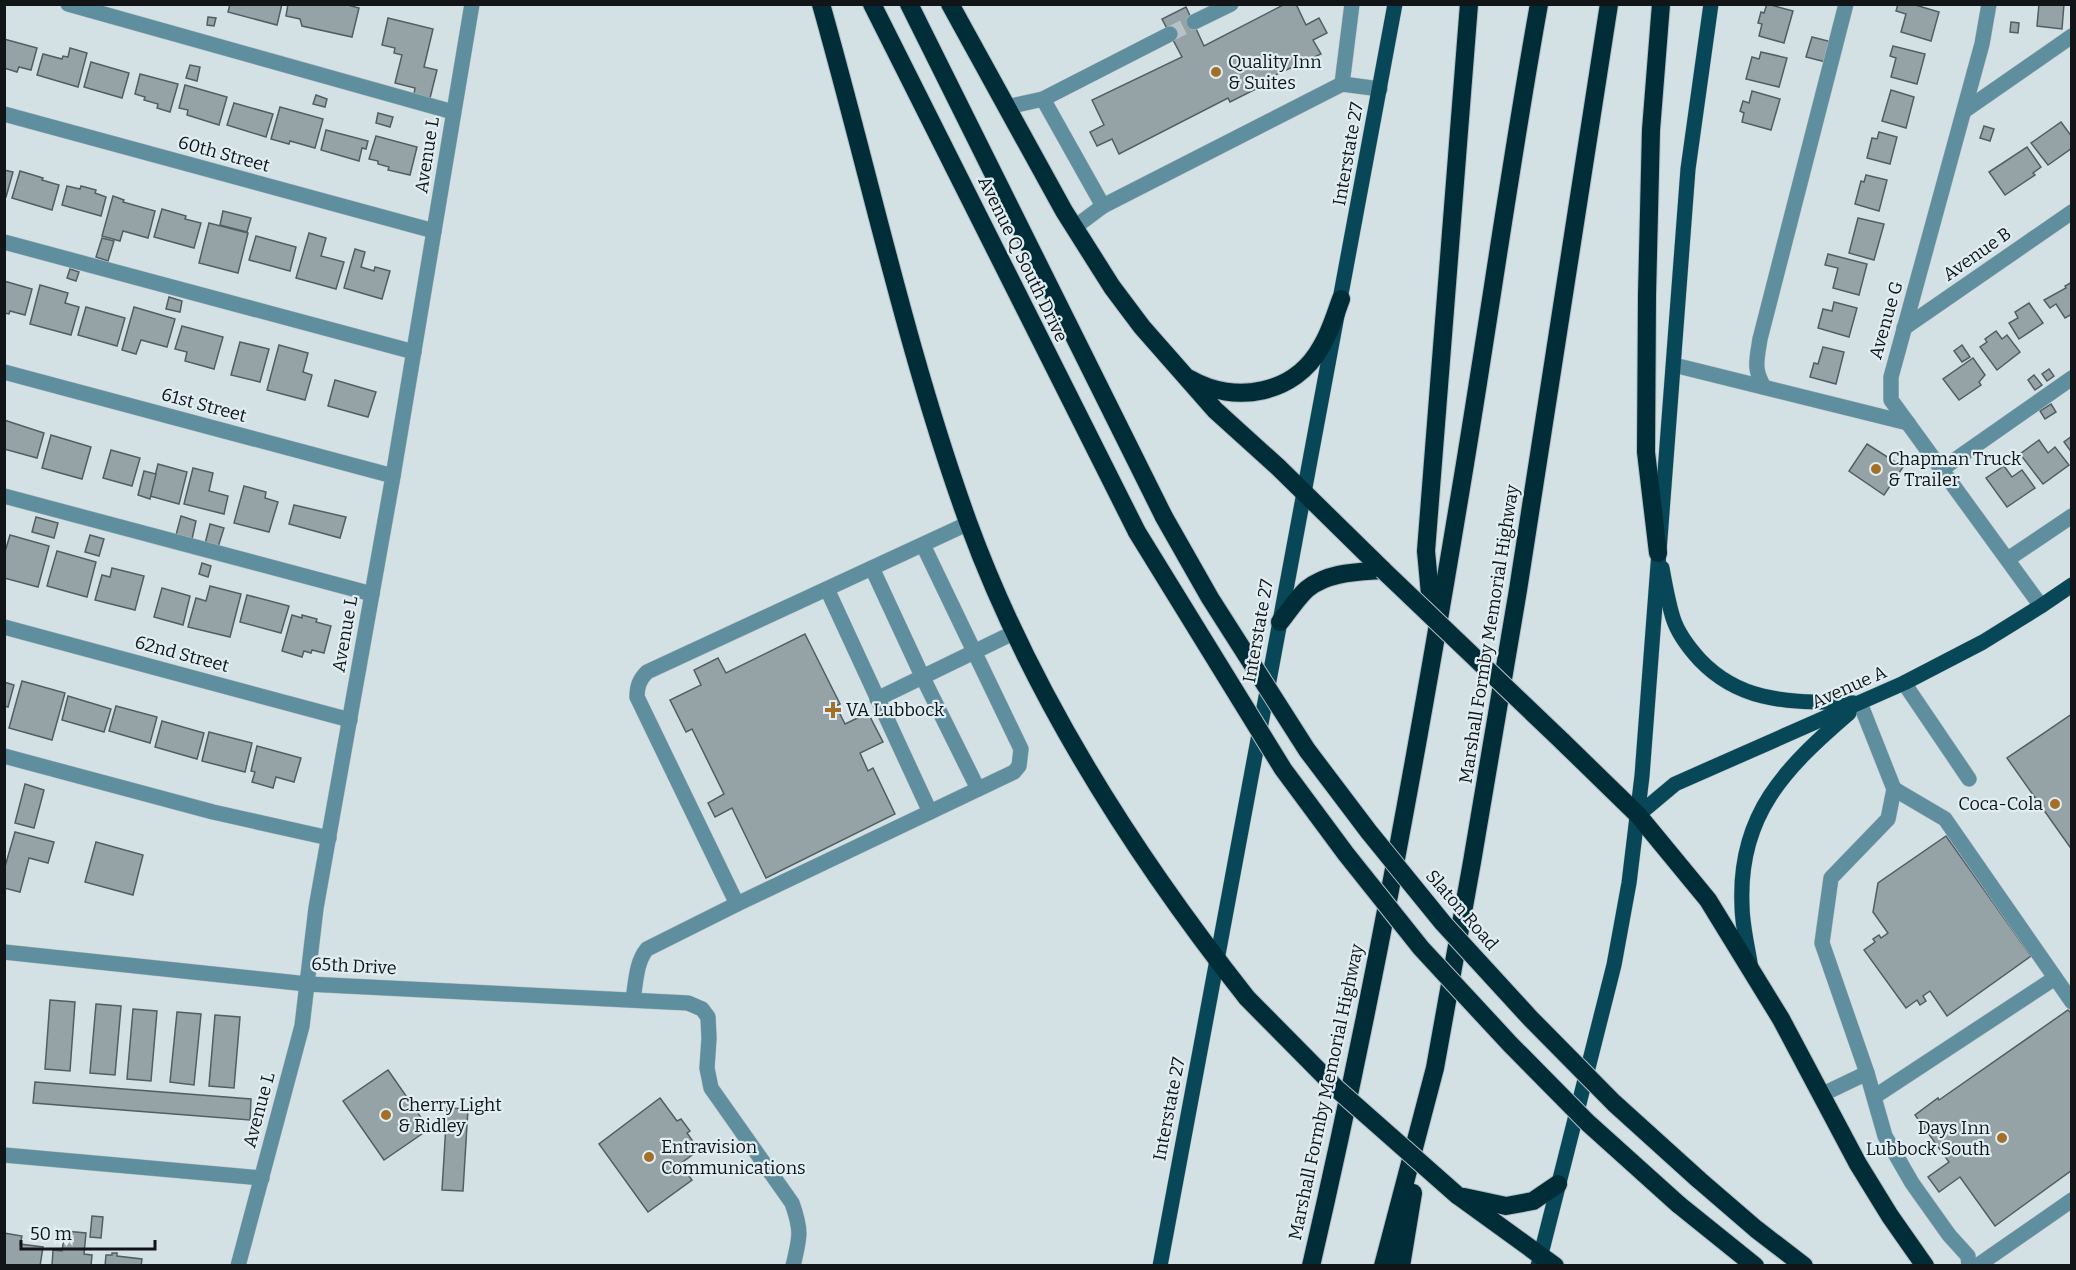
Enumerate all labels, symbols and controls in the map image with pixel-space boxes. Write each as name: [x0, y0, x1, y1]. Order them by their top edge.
place label: Quality Inn & Suites: [1228, 51, 1322, 94]
marker: Quality Inn & Suites: [1209, 65, 1223, 79]
street label: Interstate 27: [1328, 101, 1368, 207]
street label: Avenue L: [410, 115, 444, 195]
street label: 60th Street: [176, 131, 273, 177]
street label: Avenue Q South Drive: [973, 173, 1073, 345]
street label: Avenue B: [1939, 222, 2015, 286]
street label: Avenue G: [1864, 278, 1908, 362]
street label: 61st Street: [159, 383, 249, 427]
place label: Chapman Truck & Trailer: [1888, 448, 2022, 491]
marker: Chapman Truck & Trailer: [1869, 462, 1883, 476]
street label: Marshall Formby Memorial Highway: [1454, 483, 1524, 785]
street label: Interstate 27: [1238, 578, 1278, 684]
street label: Avenue L: [327, 594, 363, 674]
street label: 62nd Street: [132, 631, 232, 677]
street label: Avenue A: [1808, 661, 1890, 713]
place label: VA Lubbock: [846, 699, 945, 721]
marker: VA Lubbock: [824, 701, 842, 719]
place label: Coca-Cola: [1958, 793, 2043, 815]
marker: Coca-Cola: [2048, 797, 2062, 811]
street label: Slaton Road: [1421, 865, 1503, 955]
street label: Marshall Formby Memorial Highway: [1284, 941, 1368, 1242]
street label: 65th Drive: [311, 953, 397, 979]
street label: Interstate 27: [1148, 1055, 1190, 1163]
street label: Avenue L: [238, 1070, 280, 1150]
place label: Cherry Light & Ridley: [398, 1094, 502, 1137]
marker: Cherry Light & Ridley: [379, 1108, 393, 1122]
place label: Days Inn Lubbock South: [1866, 1117, 1991, 1160]
marker: Days Inn Lubbock South: [1995, 1131, 2009, 1145]
place label: Entravision Communications: [661, 1136, 806, 1179]
marker: Entravision Communications: [642, 1150, 656, 1164]
scale bar: [21, 1213, 154, 1251]
text: 50 m: [30, 1223, 72, 1245]

